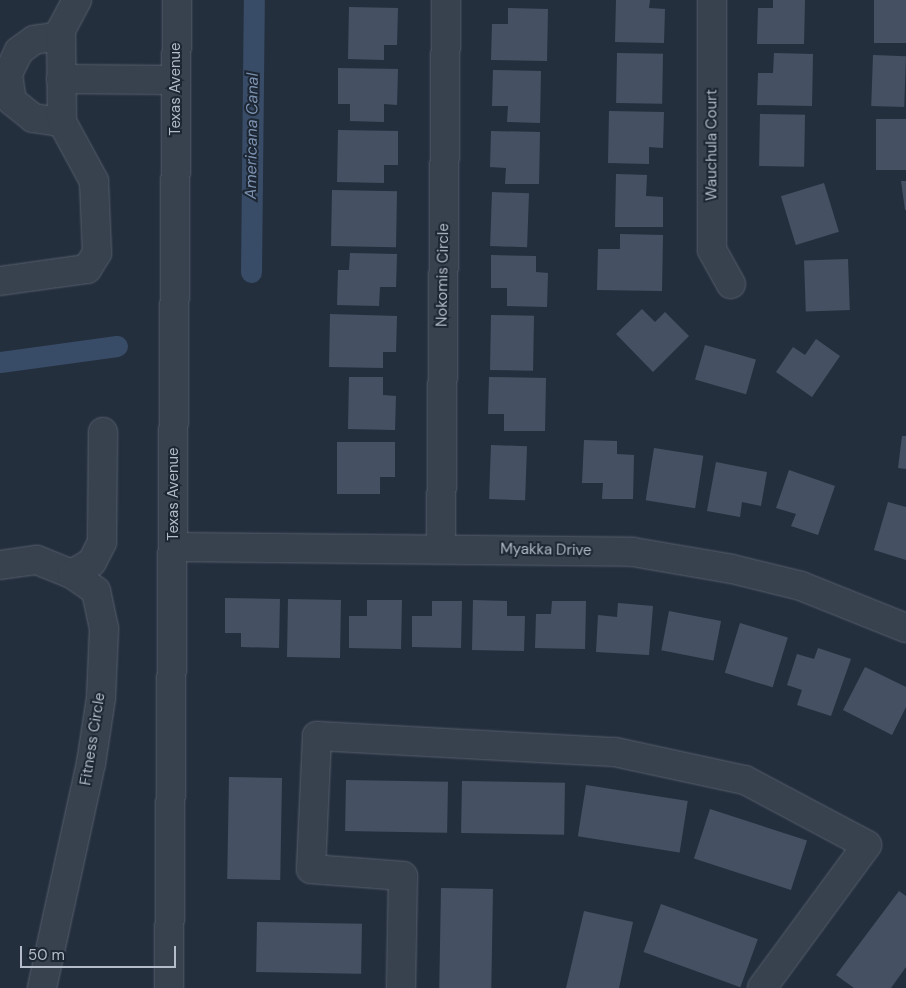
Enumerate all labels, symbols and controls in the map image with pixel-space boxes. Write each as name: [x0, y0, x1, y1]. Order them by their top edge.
street label: Texas Avenue: [167, 42, 185, 136]
water label: Americana Canal: [241, 73, 263, 199]
street label: Wauchula Court: [703, 89, 721, 201]
street label: Nokomis Circle: [433, 223, 453, 327]
street label: Texas Avenue: [165, 447, 183, 541]
street label: Myakka Drive: [500, 540, 592, 560]
street label: Fitness Circle: [77, 691, 109, 787]
scale bar: [22, 936, 179, 968]
text: 50 m: [28, 945, 65, 965]

